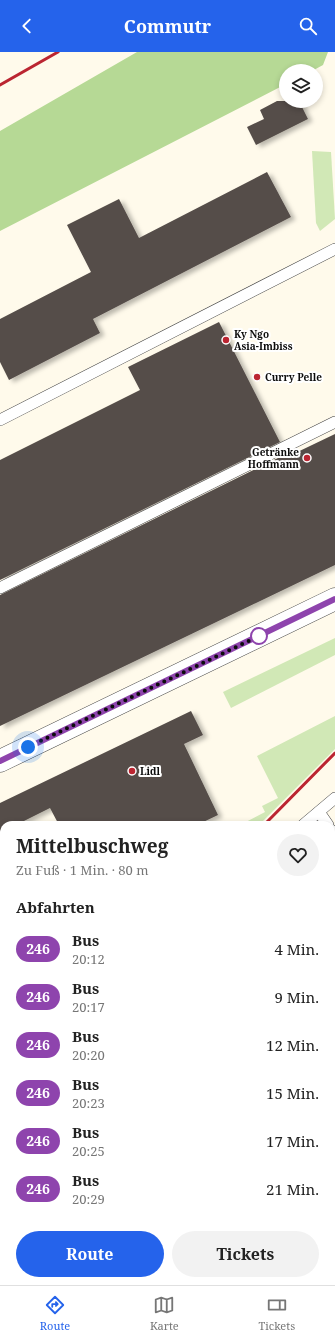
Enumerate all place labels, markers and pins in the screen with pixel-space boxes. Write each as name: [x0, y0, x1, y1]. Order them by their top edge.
place label: Ky Ngo Asia-Imbiss: [234, 327, 293, 353]
marker: Ky Ngo Asia-Imbiss: [221, 335, 231, 345]
place label: Curry Pelle: [265, 370, 322, 384]
marker: Curry Pelle: [252, 372, 262, 382]
place label: Getränke Hoffmann: [248, 445, 299, 471]
marker: Getränke Hoffmann: [302, 453, 312, 463]
unlabelled marker: [250, 627, 268, 645]
place label: Lidl: [140, 764, 161, 778]
marker: Lidl: [127, 766, 137, 776]

